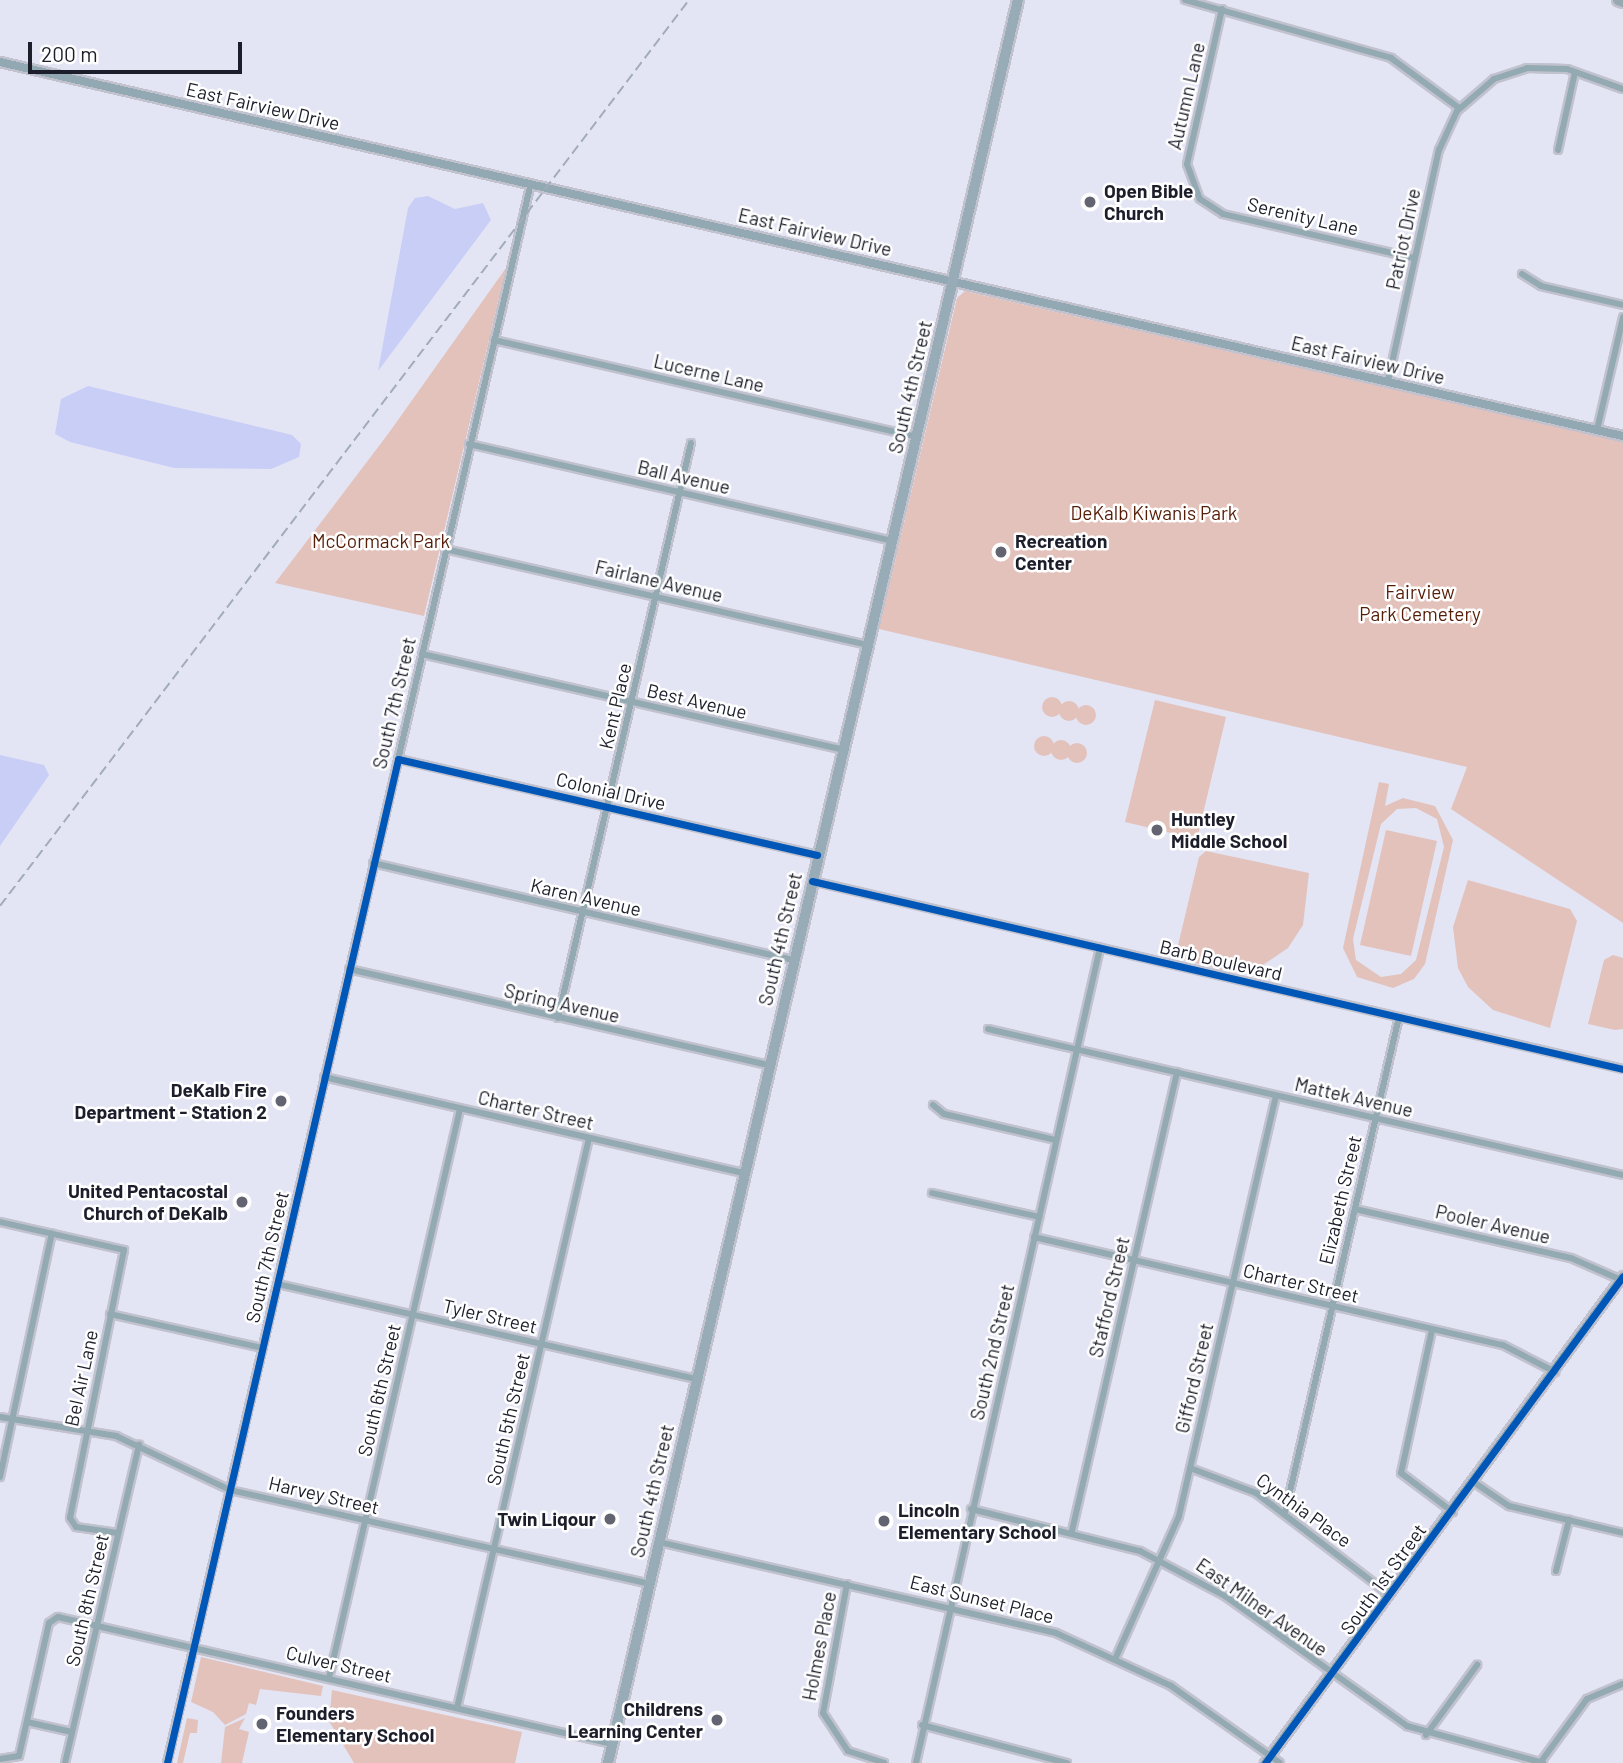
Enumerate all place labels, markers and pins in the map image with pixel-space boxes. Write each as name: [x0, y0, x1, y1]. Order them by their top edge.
place label: Open Bible Church: [1104, 180, 1193, 224]
marker: Open Bible Church: [1082, 194, 1098, 210]
place label: Recreation Center: [1015, 530, 1107, 574]
marker: Recreation Center: [993, 544, 1009, 560]
place label: Huntley Middle School: [1171, 808, 1287, 852]
marker: Huntley Middle School: [1149, 822, 1165, 838]
place label: DeKalb Fire Department - Station 2: [74, 1079, 267, 1123]
marker: DeKalb Fire Department - Station 2: [273, 1093, 289, 1109]
place label: United Pentacostal Church of DeKalb: [68, 1180, 228, 1224]
marker: United Pentacostal Church of DeKalb: [234, 1194, 250, 1210]
place label: Lincoln Elementary School: [898, 1499, 1056, 1543]
place label: Twin Liqour: [497, 1508, 596, 1530]
marker: Twin Liqour: [602, 1511, 618, 1527]
marker: Lincoln Elementary School: [876, 1513, 892, 1529]
place label: Childrens Learning Center: [568, 1698, 703, 1742]
place label: Founders Elementary School: [276, 1702, 434, 1746]
marker: Childrens Learning Center: [709, 1712, 725, 1728]
marker: Founders Elementary School: [254, 1716, 270, 1732]

